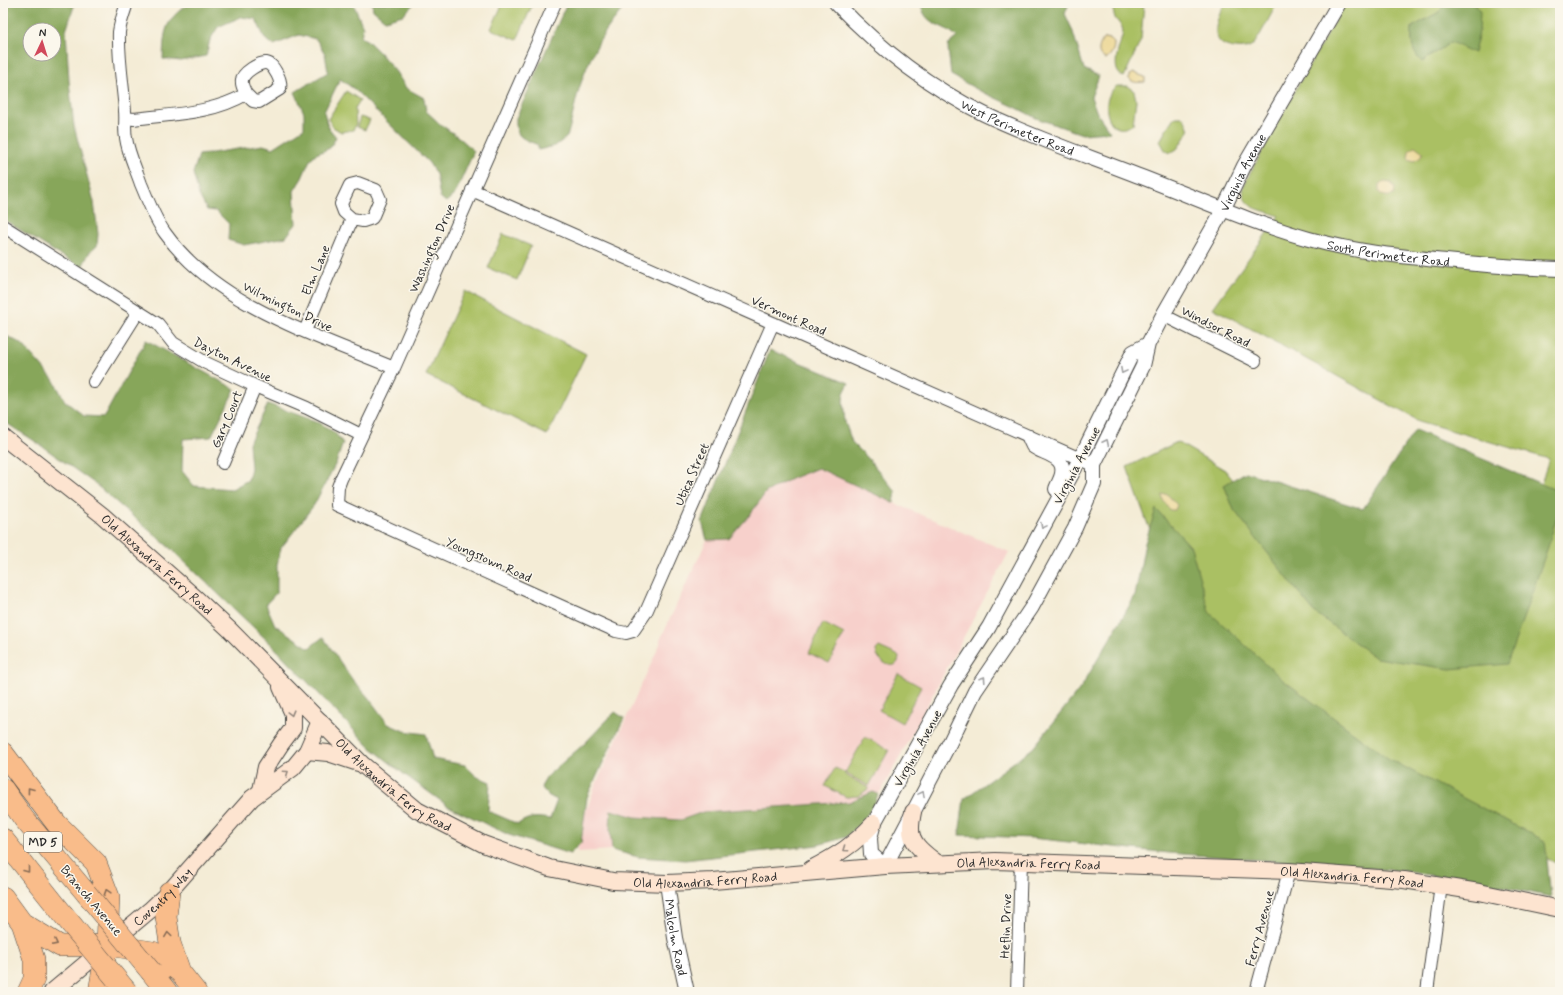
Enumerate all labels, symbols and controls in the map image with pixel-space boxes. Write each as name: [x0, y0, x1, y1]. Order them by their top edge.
north arrow: [22, 22, 62, 62]
text: N: [38, 26, 47, 40]
street label: West Perimeter Road: [957, 96, 1076, 161]
street label: Virginia Avenue: [1216, 131, 1271, 215]
street label: Washington Drive: [405, 201, 461, 296]
street label: South Perimeter Road: [1325, 237, 1450, 271]
street label: Elm Lane: [298, 242, 335, 299]
street label: Wilmington Drive: [239, 278, 335, 338]
street label: Vermont Road: [748, 292, 829, 341]
street label: Windsor Road: [1178, 303, 1253, 352]
street label: Dayton Avenue: [190, 334, 274, 387]
one-way arrow: [1120, 367, 1128, 374]
street label: Gary Court: [208, 388, 247, 451]
street label: Virginia Avenue: [1050, 424, 1106, 508]
one-way arrow: [1101, 438, 1109, 446]
street label: Utica Street: [671, 440, 714, 509]
street label: Old Alexandria Ferry Road: [97, 511, 216, 619]
one-way arrow: [1040, 522, 1048, 529]
street label: Youngstown Road: [442, 534, 534, 588]
one-way arrow: [978, 676, 986, 683]
street label: Virginia Avenue: [890, 707, 947, 791]
one-way arrow: [286, 709, 295, 716]
street label: Old Alexandria Ferry Road: [331, 735, 454, 836]
one-way arrow: [282, 770, 289, 778]
one-way arrow: [28, 787, 35, 794]
one-way arrow: [918, 791, 925, 798]
road number: MD 5: [24, 832, 62, 852]
one-way arrow: [843, 844, 850, 851]
street label: Old Alexandria Ferry Road: [956, 854, 1101, 875]
street label: Branch Avenue: [56, 862, 125, 940]
street label: Old Alexandria Ferry Road: [1280, 864, 1425, 893]
one-way arrow: [23, 865, 30, 872]
street label: Coventry Way: [130, 865, 197, 931]
street label: Old Alexandria Ferry Road: [633, 868, 778, 893]
street label: Ferry Avenue: [1242, 888, 1279, 969]
one-way arrow: [103, 889, 112, 896]
street label: Heflin Drive: [997, 893, 1016, 959]
street label: Malcolm Road: [659, 898, 690, 978]
one-way arrow: [164, 932, 173, 938]
one-way arrow: [51, 938, 58, 946]

